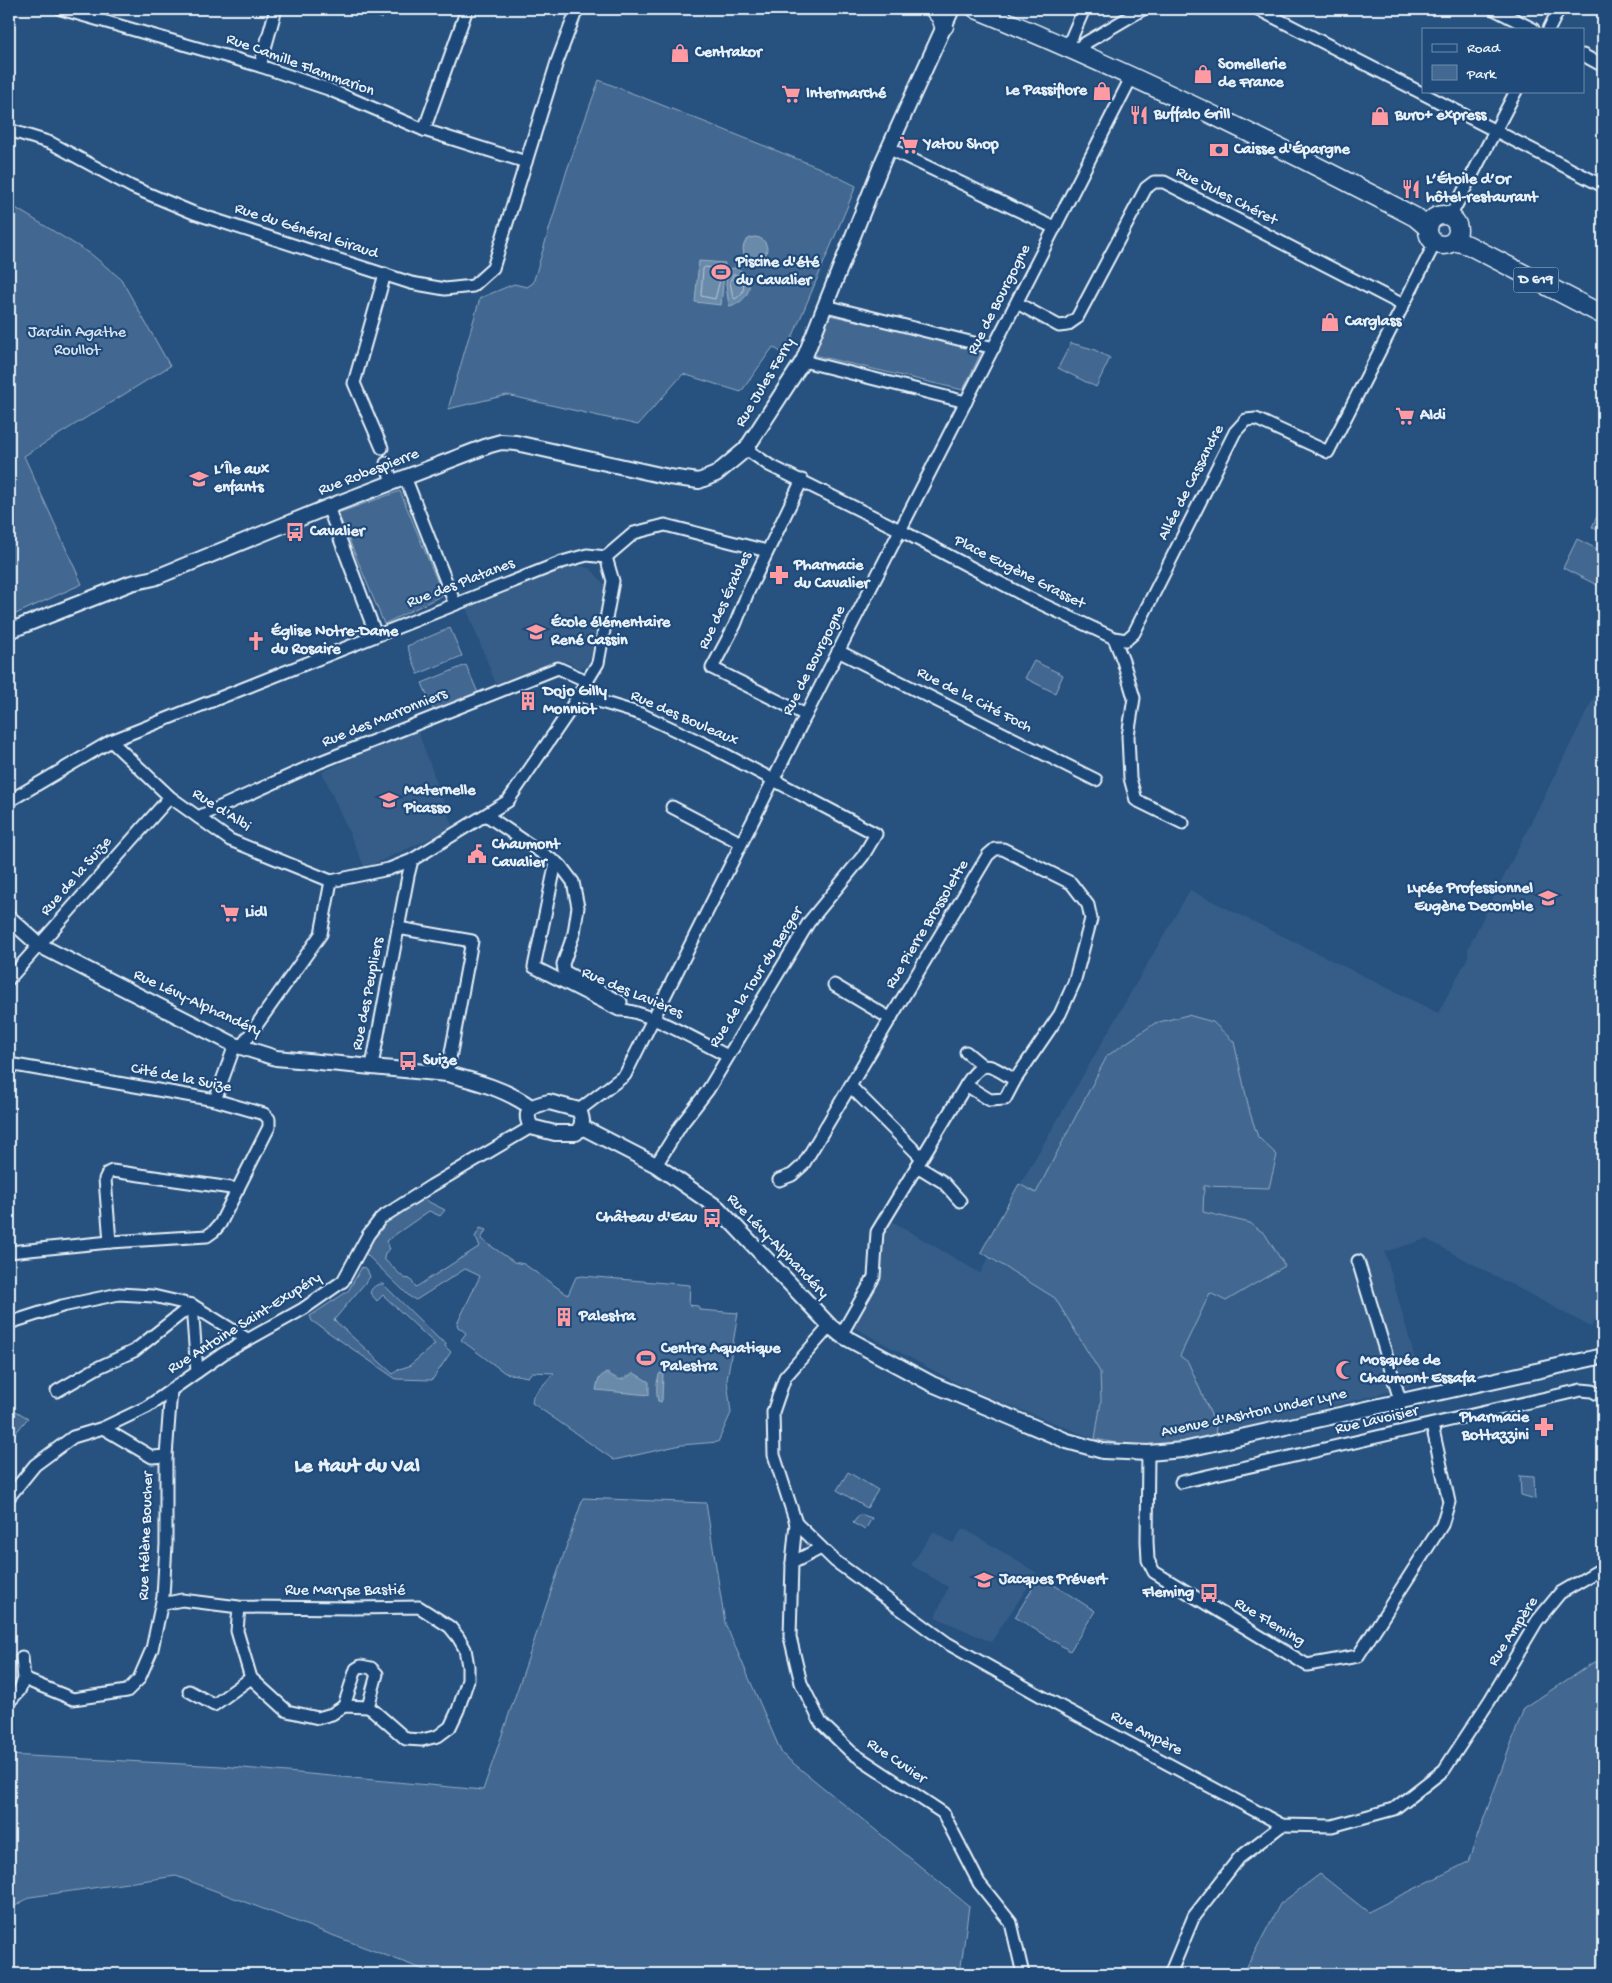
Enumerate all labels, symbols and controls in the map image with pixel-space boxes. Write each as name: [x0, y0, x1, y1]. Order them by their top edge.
legend: [1422, 28, 1584, 92]
street label: Rue Camille Flammarion: [223, 30, 377, 102]
text: Road: [1467, 40, 1501, 58]
shop icon: Centrakor: [669, 42, 691, 64]
place label: Centrakor: [694, 44, 764, 63]
place label: Somellerie de France: [1218, 56, 1287, 93]
shop icon: Somellerie de France: [1192, 63, 1214, 85]
text: Park: [1466, 66, 1497, 84]
shop icon: Le Passiflore: [1091, 80, 1113, 102]
place label: Le Passiflore: [1005, 82, 1088, 101]
supermarket icon: Intermarché: [780, 83, 802, 105]
place label: Intermarché: [806, 85, 887, 104]
restaurant icon: Buffalo Grill: [1128, 104, 1150, 126]
place label: Buffalo Grill: [1153, 105, 1231, 125]
shop icon: Buro+ express: [1369, 105, 1391, 127]
place label: Buro+ express: [1394, 107, 1488, 126]
supermarket icon: Yatou Shop: [898, 134, 920, 156]
place label: Yatou Shop: [922, 136, 999, 155]
bank icon: Caisse d'Épargne: [1208, 139, 1230, 161]
place label: Caisse d'Épargne: [1233, 140, 1350, 160]
street label: Rue Jules Chéret: [1172, 163, 1281, 231]
place label: L’Étoile d’Or hôtel-restaurant: [1426, 170, 1539, 208]
restaurant icon: L’Étoile d’Or hôtel-restaurant: [1400, 178, 1422, 200]
street label: Rue du Général Giraud: [232, 200, 382, 265]
street label: Rue de Bourgogne: [964, 241, 1036, 358]
place label: Piscine d'été du Cavalier: [735, 254, 820, 291]
sports icon: Piscine d'été du Cavalier: [710, 261, 732, 283]
road number: D 619: [1514, 268, 1558, 292]
shop icon: Carglass: [1319, 311, 1341, 333]
place label: Carglass: [1344, 313, 1403, 332]
park label: Jardin Agathe Roullot: [28, 324, 127, 361]
street label: Rue Jules Ferry: [732, 335, 800, 431]
supermarket icon: Aldi: [1394, 405, 1416, 427]
place label: Aldi: [1419, 407, 1446, 426]
street label: Allée de Cassandre: [1155, 421, 1230, 544]
street label: Rue Robespierre: [316, 445, 423, 501]
place label: L’Île aux enfants: [213, 460, 270, 498]
school or university icon: L’Île aux enfants: [188, 468, 210, 490]
bus stop icon: Cavalier: [284, 521, 306, 543]
place label: Cavalier: [309, 523, 367, 542]
street label: Place Eugène Grasset: [949, 531, 1089, 615]
street label: Rue des Érables: [695, 548, 757, 653]
street label: Rue des Platanes: [405, 554, 518, 613]
place label: Pharmacie du Cavalier: [793, 557, 871, 594]
pharmacy icon: Pharmacie du Cavalier: [768, 564, 790, 586]
street label: Rue de Bourgogne: [779, 602, 851, 719]
place label: École élémentaire René Cassin: [550, 613, 671, 651]
school or university icon: École élémentaire René Cassin: [525, 621, 547, 643]
place label: Église Notre-Dame du Rosaire: [271, 622, 399, 660]
church icon: Église Notre-Dame du Rosaire: [245, 630, 267, 652]
street label: Rue de la Cité Foch: [913, 664, 1035, 738]
place label: Dojo Gilly Monniot: [541, 683, 607, 720]
street label: Rue des Marronniers: [320, 685, 451, 753]
street label: Rue des Bouleaux: [627, 687, 741, 751]
building icon: Dojo Gilly Monniot: [517, 690, 539, 712]
place label: Maternelle Picasso: [403, 782, 476, 819]
street label: Rue d'Albi: [188, 785, 254, 837]
school or university icon: Maternelle Picasso: [378, 789, 400, 811]
street label: Rue de la Suize: [37, 833, 117, 921]
place label: Chaumont Cavalier: [491, 836, 561, 873]
public building icon: Chaumont Cavalier: [466, 843, 488, 865]
street label: Rue Pierre Brossolette: [882, 856, 974, 993]
place label: Lycée Professionnel Eugène Decomble: [1407, 879, 1534, 917]
school or university icon: Lycée Professionnel Eugène Decomble: [1537, 887, 1559, 909]
supermarket icon: Lidl: [219, 902, 241, 924]
street label: Rue de la Tour du Berger: [706, 903, 809, 1052]
place label: Lidl: [245, 904, 268, 923]
street label: Rue des Peupliers: [349, 935, 389, 1052]
street label: Rue des Lavières: [578, 964, 687, 1024]
street label: Rue Lévy-Alphandéry: [130, 966, 264, 1042]
bus stop icon: Suize: [397, 1050, 419, 1072]
place label: Suize: [423, 1052, 457, 1071]
street label: Cité de la Suize: [129, 1060, 234, 1098]
street label: Rue Lévy-Alphandéry: [722, 1190, 832, 1304]
bus stop icon: Château d'Eau: [701, 1207, 723, 1229]
place label: Château d'Eau: [595, 1209, 697, 1228]
street label: Rue Antoine Saint-Exupéry: [165, 1269, 325, 1379]
building icon: Palestra: [553, 1306, 575, 1328]
place label: Palestra: [578, 1308, 637, 1327]
place label: Centre Aquatique Palestra: [660, 1340, 781, 1377]
sports icon: Centre Aquatique Palestra: [635, 1347, 657, 1369]
place label: Mosquée de Chaumont Essafa: [1359, 1352, 1477, 1389]
mosque icon: Mosquée de Chaumont Essafa: [1334, 1359, 1356, 1381]
street label: Avenue d'Ashton Under Lyne: [1160, 1385, 1349, 1443]
street label: Rue Lavoisier: [1334, 1402, 1422, 1440]
place label: Pharmacie Bottazzini: [1459, 1409, 1530, 1446]
pharmacy icon: Pharmacie Bottazzini: [1533, 1416, 1555, 1438]
district label: Le Haut du Val: [294, 1455, 420, 1480]
street label: Rue Hélène Boucher: [135, 1470, 159, 1601]
school or university icon: Jacques Prévert: [973, 1569, 995, 1591]
place label: Jacques Prévert: [998, 1571, 1109, 1590]
street label: Rue Maryse Bastié: [285, 1582, 406, 1601]
bus stop icon: Fleming: [1198, 1582, 1220, 1604]
place label: Fleming: [1141, 1584, 1194, 1603]
street label: Rue Ampère: [1485, 1593, 1544, 1670]
street label: Rue Fleming: [1230, 1594, 1308, 1652]
street label: Rue Ampère: [1107, 1707, 1186, 1761]
street label: Rue Cuvier: [862, 1735, 931, 1790]

